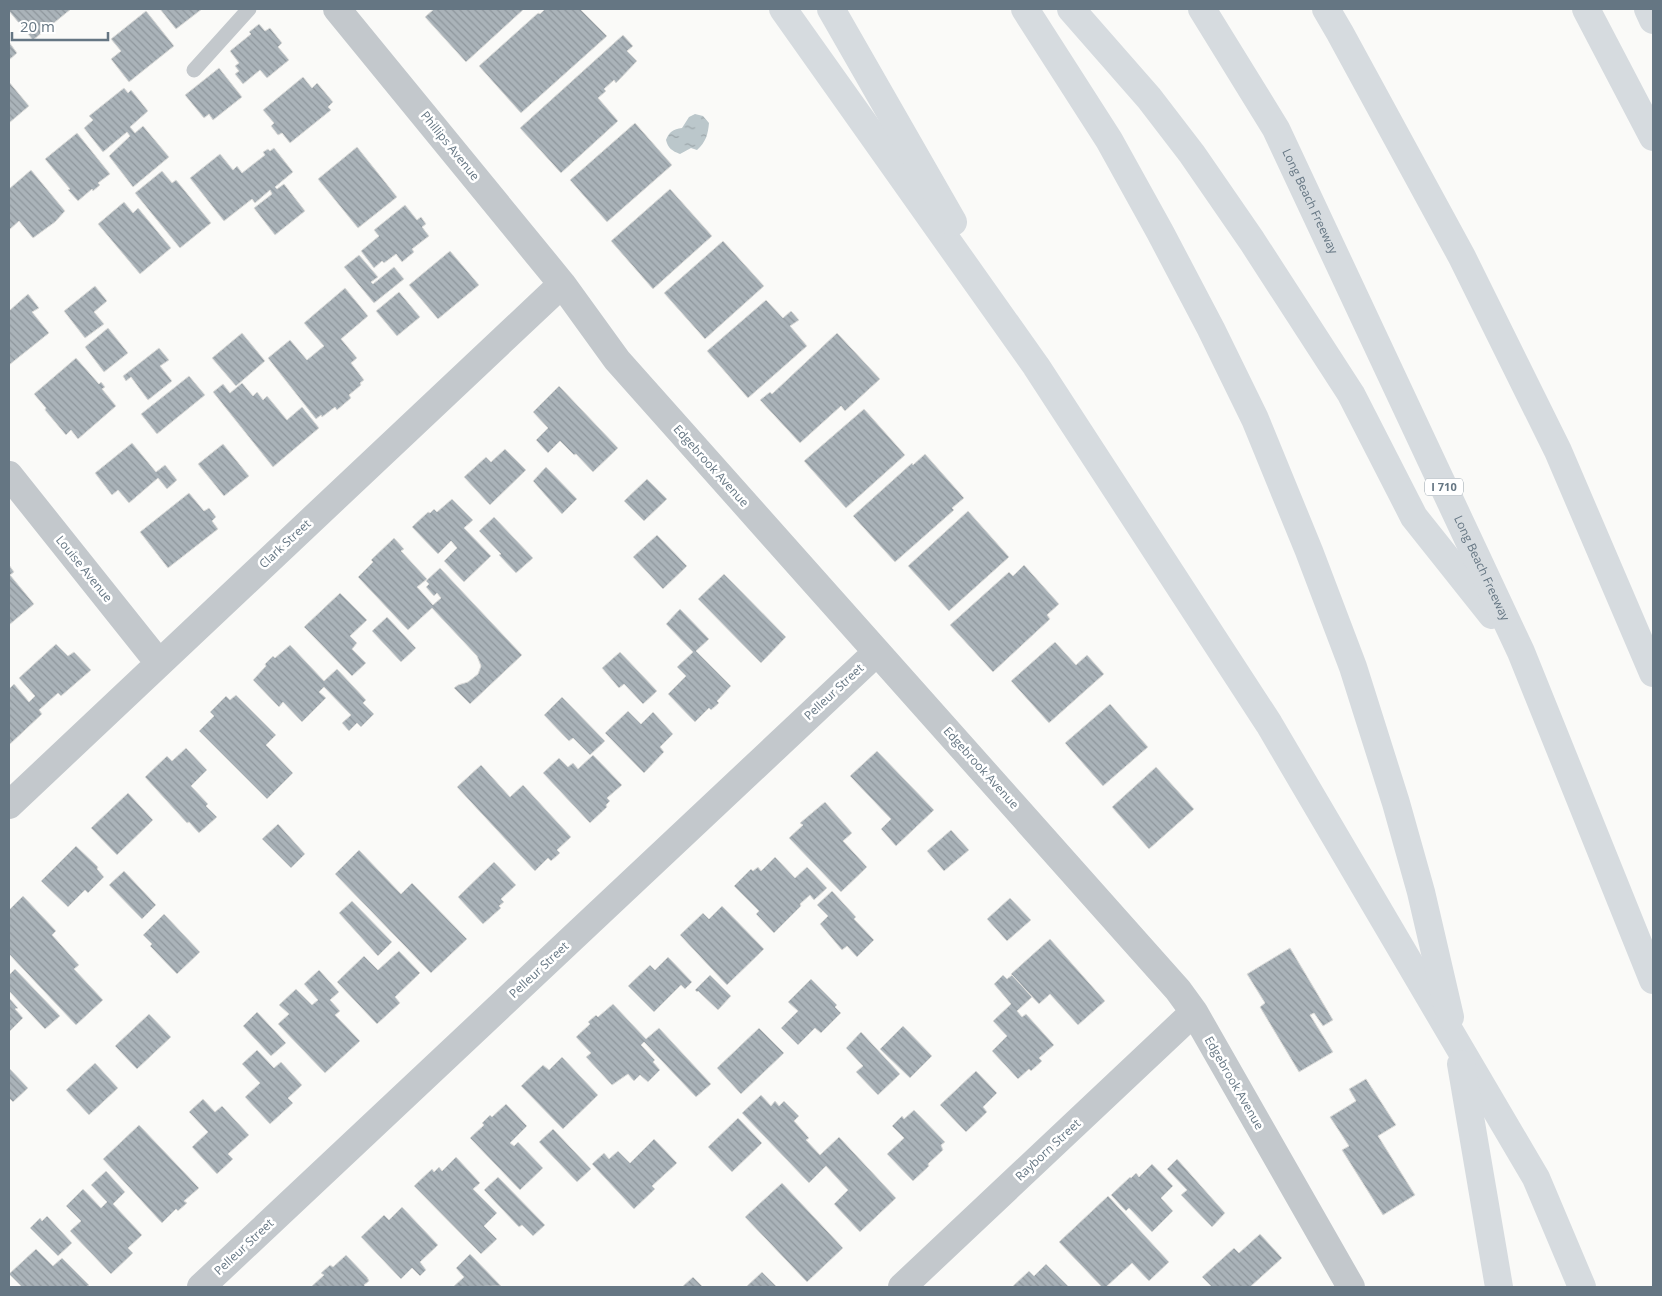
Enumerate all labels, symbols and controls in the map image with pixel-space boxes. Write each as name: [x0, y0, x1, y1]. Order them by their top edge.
scale bar: [12, 10, 109, 42]
text: 20 m: [20, 16, 55, 36]
street label: Phillips Avenue: [417, 107, 484, 184]
street label: Long Beach Freeway: [1278, 146, 1343, 258]
street label: Edgebrook Avenue: [670, 421, 753, 511]
road number: I 710: [1425, 478, 1463, 496]
street label: Long Beach Freeway: [1450, 513, 1515, 624]
street label: Clark Street: [255, 515, 314, 572]
street label: Louise Avenue: [52, 532, 117, 606]
street label: Pelleur Street: [800, 660, 867, 724]
street label: Edgebrook Avenue: [940, 723, 1023, 813]
street label: Pelleur Street: [505, 938, 572, 1002]
street label: Edgebrook Avenue: [1201, 1033, 1268, 1133]
street label: Rayborn Street: [1011, 1115, 1084, 1184]
street label: Pelleur Street: [210, 1215, 277, 1279]

